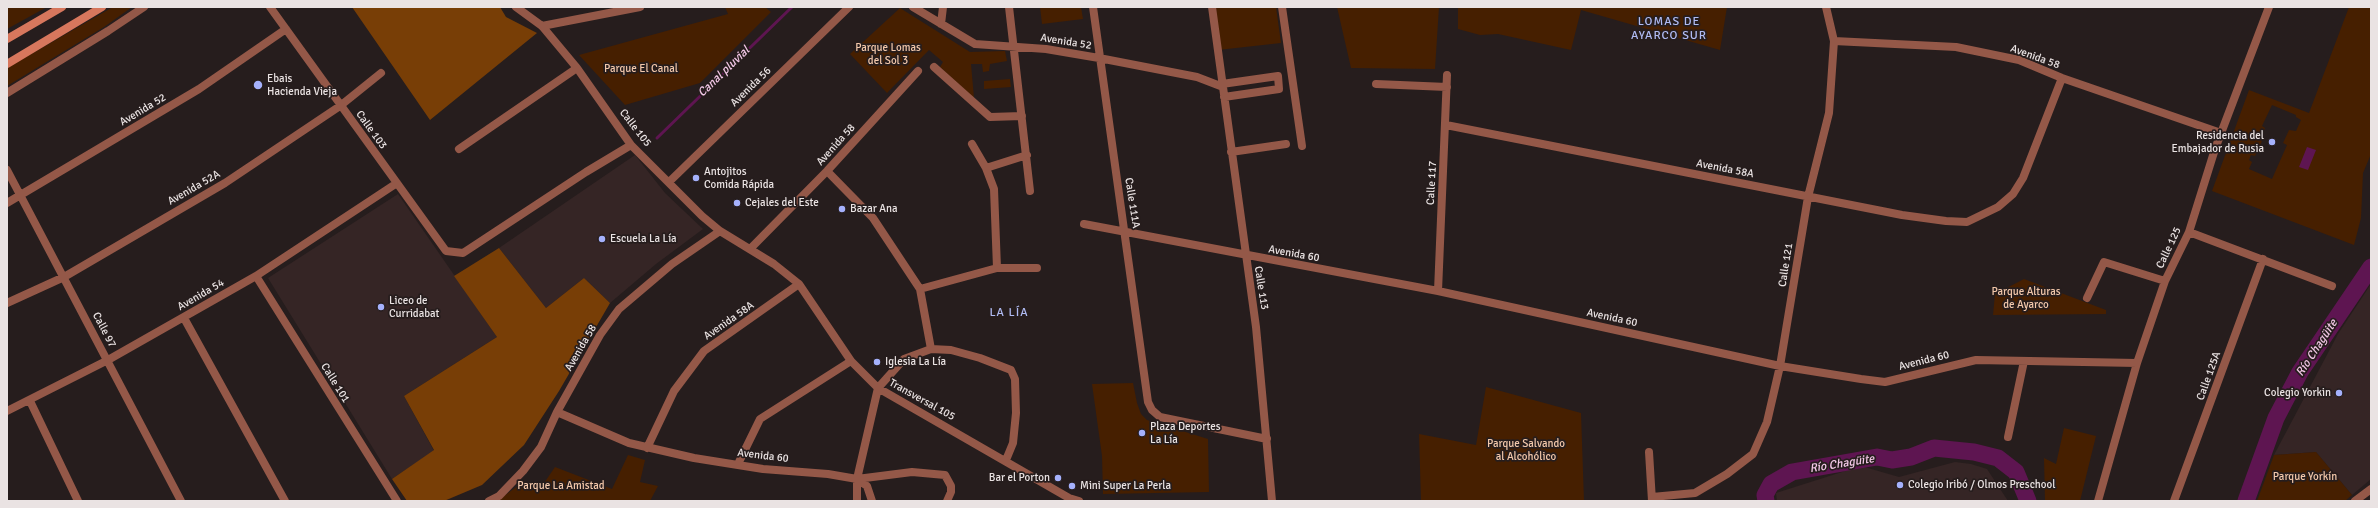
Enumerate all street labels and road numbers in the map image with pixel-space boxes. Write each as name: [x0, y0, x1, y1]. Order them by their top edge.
street label: Avenida 52: [1039, 31, 1093, 53]
street label: Avenida 58: [2008, 42, 2062, 72]
street label: Avenida 56: [728, 64, 774, 110]
street label: Avenida 52: [117, 91, 169, 129]
street label: Calle 105: [616, 107, 654, 149]
street label: Calle 103: [353, 108, 389, 152]
street label: Avenida 58: [814, 121, 858, 169]
street label: Avenida 58A: [1695, 157, 1755, 181]
street label: Calle 117: [1424, 161, 1440, 205]
street label: Avenida 52A: [165, 168, 223, 208]
street label: Calle 111A: [1122, 177, 1142, 229]
street label: Calle 125: [2154, 225, 2184, 271]
street label: Calle 121: [1776, 242, 1796, 288]
street label: Avenida 60: [1267, 243, 1321, 265]
street label: Calle 113: [1251, 265, 1271, 311]
street label: Avenida 54: [175, 276, 227, 314]
street label: Avenida 58A: [701, 299, 757, 343]
street label: Avenida 60: [1585, 306, 1639, 330]
street label: Calle 97: [89, 310, 119, 350]
street label: Avenida 58: [562, 322, 600, 374]
street label: Avenida 60: [1897, 348, 1951, 374]
street label: Calle 125A: [2194, 350, 2224, 402]
street label: Calle 101: [318, 361, 352, 405]
street label: Transversal 105: [887, 376, 957, 424]
street label: Avenida 60: [737, 446, 789, 466]

